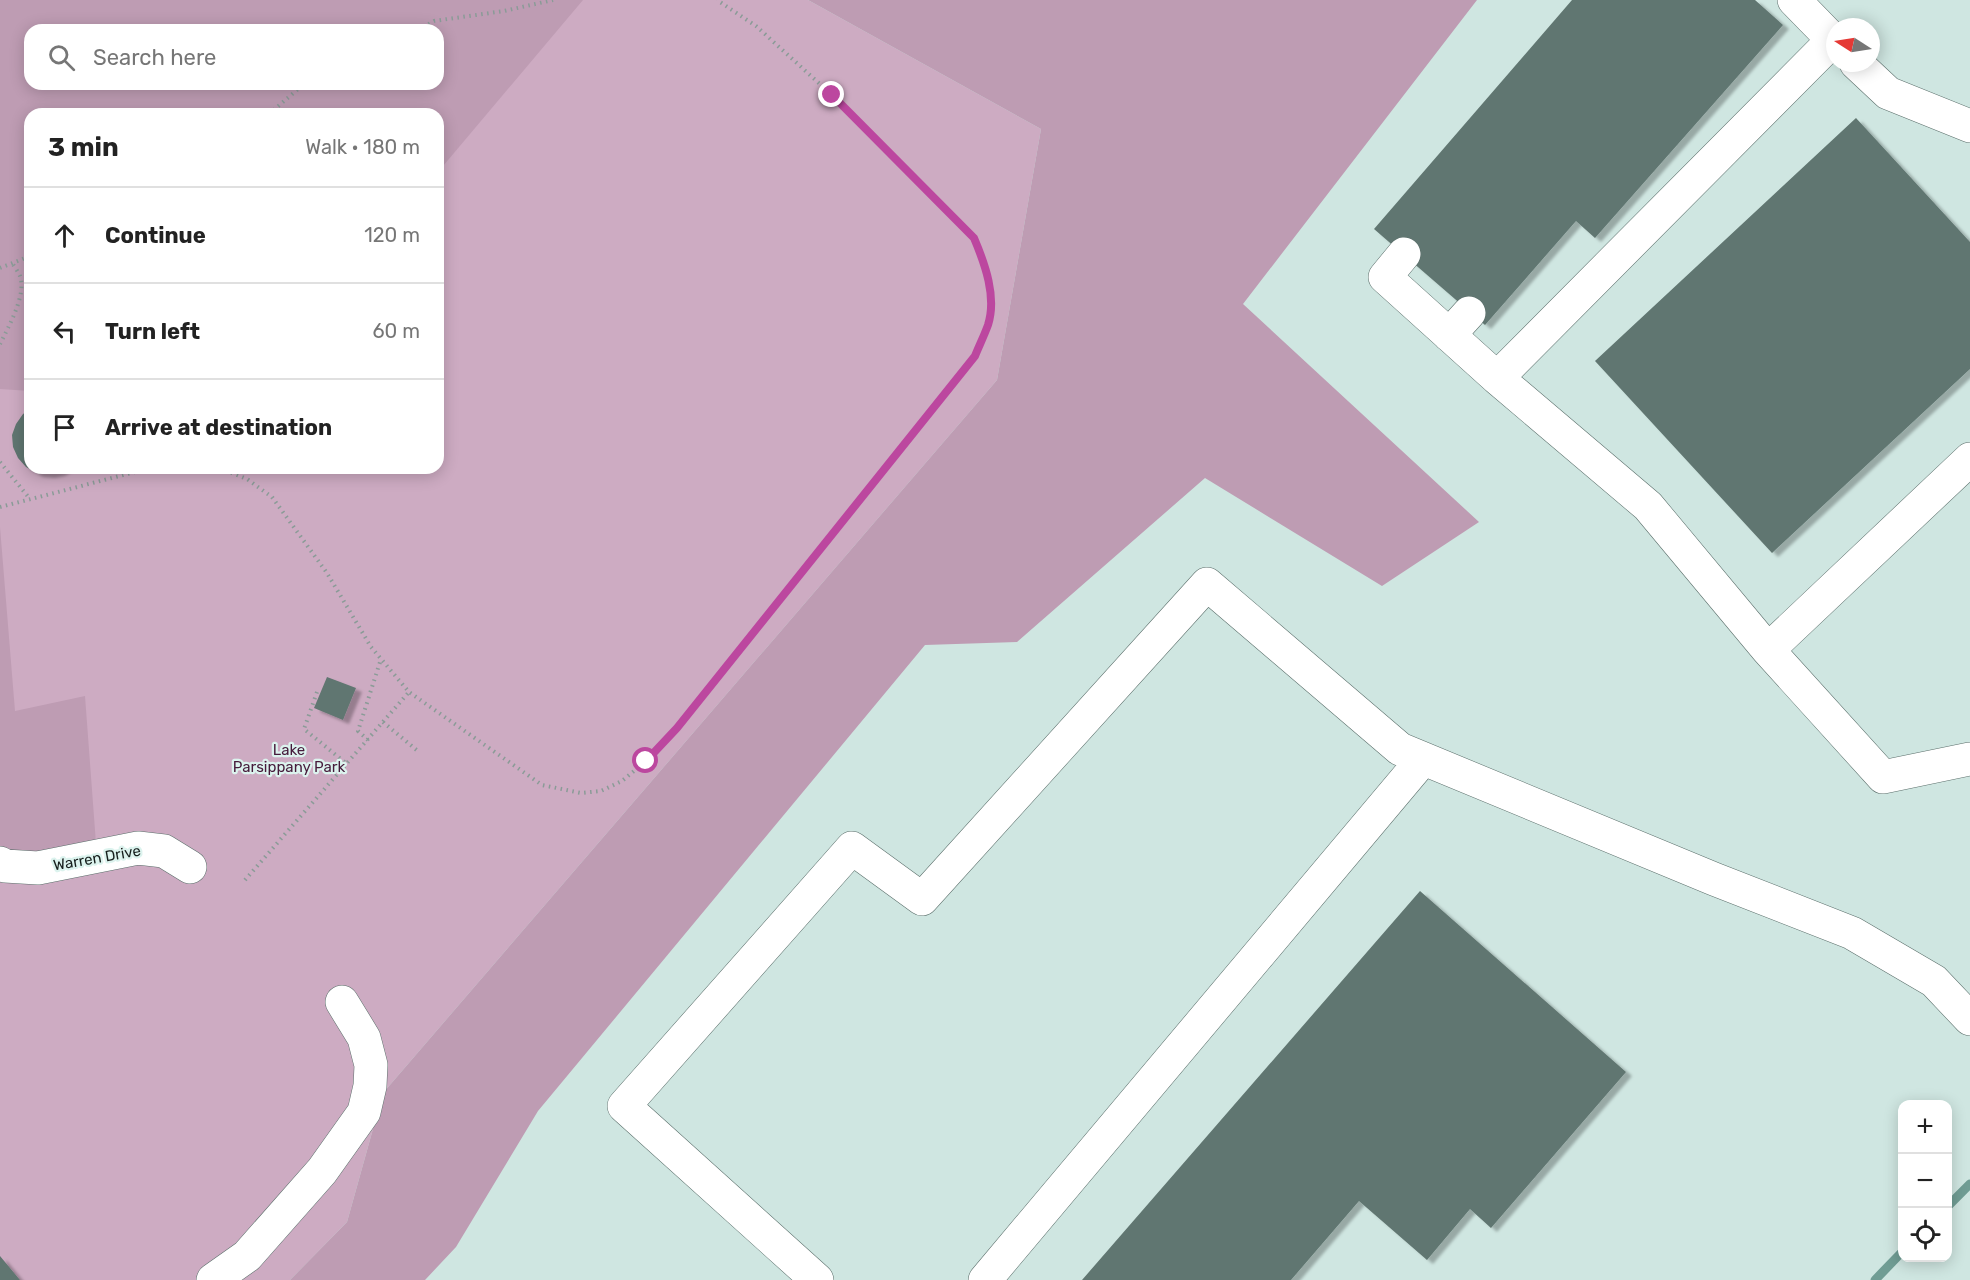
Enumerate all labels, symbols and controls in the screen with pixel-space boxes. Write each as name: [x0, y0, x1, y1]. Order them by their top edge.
north arrow: [1826, 18, 1880, 72]
search box: [24, 24, 444, 90]
icon: search: [45, 41, 78, 74]
text: Search here: [93, 44, 216, 71]
route end: [818, 81, 844, 107]
text: 3 min: [48, 132, 119, 163]
text: Walk · 180 m: [305, 135, 420, 159]
icon: ahead: [48, 219, 81, 252]
text: Continue: [105, 222, 206, 249]
text: 120 m: [364, 223, 420, 247]
icon: left: [48, 315, 81, 348]
text: Turn left: [105, 318, 200, 345]
text: 60 m: [373, 319, 420, 343]
icon: arrive: [48, 411, 81, 444]
text: Arrive at destination: [105, 414, 332, 441]
park label: Lake Parsippany Park: [233, 741, 346, 776]
route start: [632, 747, 658, 773]
street label: Warren Drive: [52, 841, 142, 875]
map controls: [1898, 1100, 1952, 1262]
button: +: [1898, 1100, 1952, 1154]
button: −: [1898, 1154, 1952, 1208]
button: locate: [1898, 1208, 1952, 1262]

